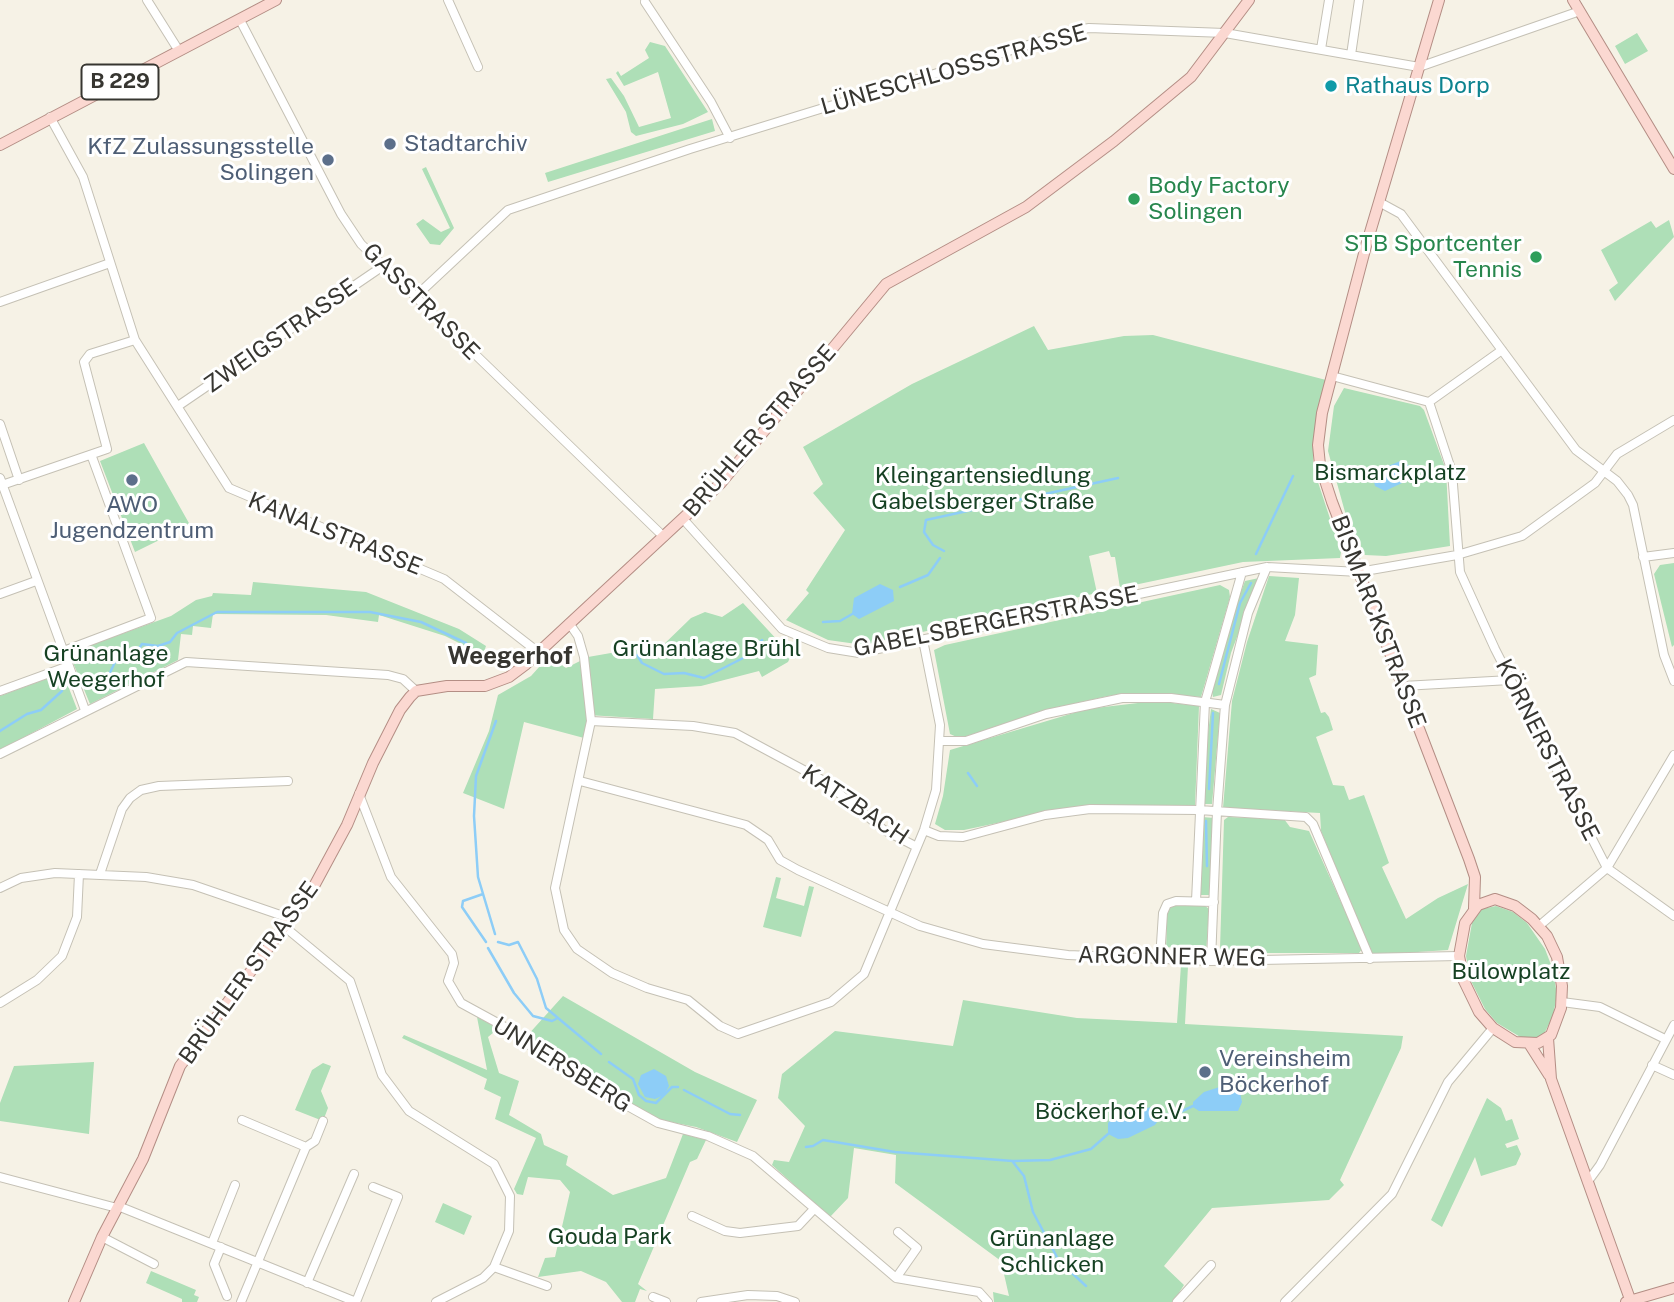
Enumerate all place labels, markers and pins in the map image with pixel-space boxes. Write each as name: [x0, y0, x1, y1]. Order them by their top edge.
place label: Rathaus Dorp: [1345, 72, 1490, 100]
marker: Rathaus Dorp: [1323, 78, 1339, 94]
place label: Stadtarchiv: [404, 130, 528, 158]
place label: KfZ Zulassungsstelle Solingen: [87, 133, 314, 187]
marker: Stadtarchiv: [382, 136, 398, 152]
marker: KfZ Zulassungsstelle Solingen: [320, 152, 336, 168]
place label: Body Factory Solingen: [1148, 172, 1289, 226]
marker: Body Factory Solingen: [1126, 191, 1142, 207]
place label: STB Sportcenter Tennis: [1344, 230, 1522, 284]
marker: STB Sportcenter Tennis: [1528, 249, 1544, 265]
marker: AWO Jugendzentrum: [124, 472, 140, 488]
place label: AWO Jugendzentrum: [50, 491, 214, 545]
place label: Vereinsheim Böckerhof: [1219, 1045, 1351, 1099]
marker: Vereinsheim Böckerhof: [1197, 1064, 1213, 1080]

